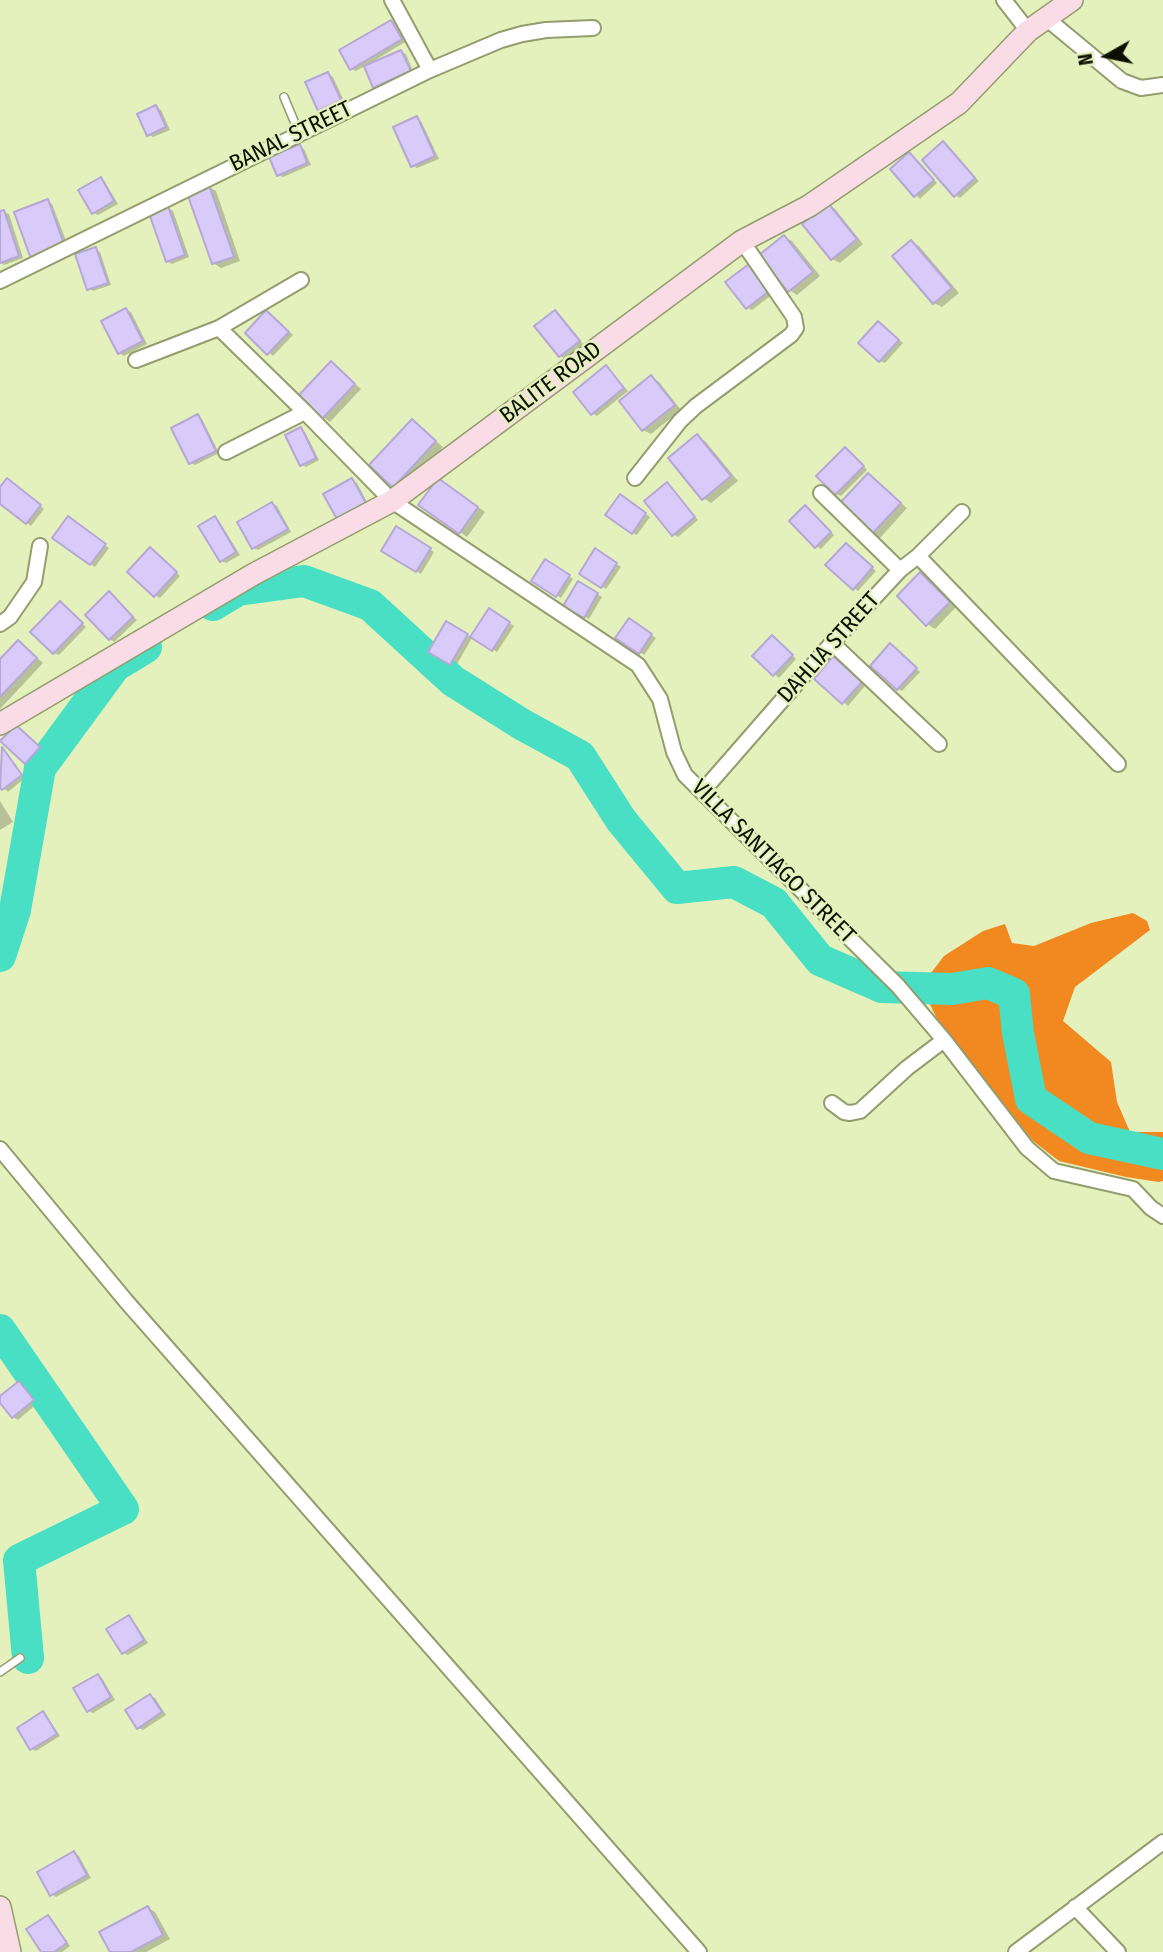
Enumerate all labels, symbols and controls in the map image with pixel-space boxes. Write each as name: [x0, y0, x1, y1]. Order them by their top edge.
north arrow: [1072, 21, 1142, 91]
text: N: [1074, 52, 1098, 67]
street label: BANAL STREET: [225, 96, 357, 178]
street label: BALITE ROAD: [495, 336, 607, 430]
street label: DAHLIA STREET: [772, 587, 886, 709]
street label: VILLA SANTIAGO STREET: [685, 774, 861, 950]

